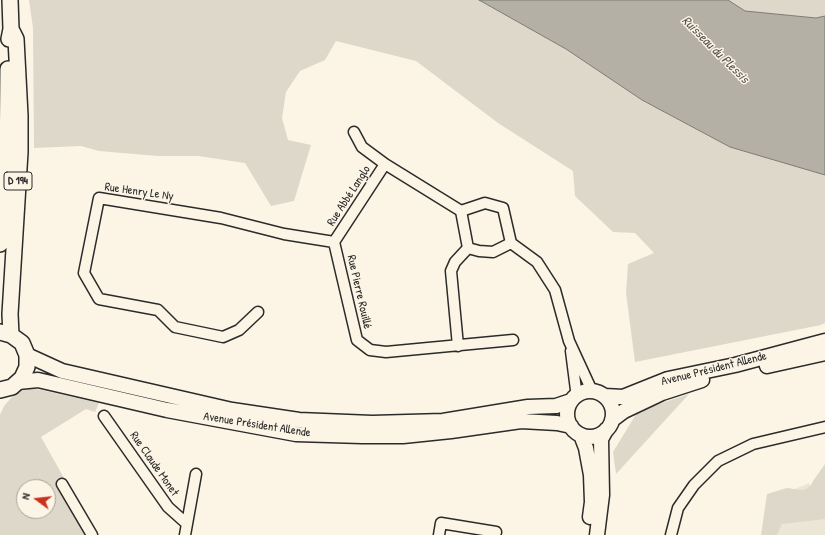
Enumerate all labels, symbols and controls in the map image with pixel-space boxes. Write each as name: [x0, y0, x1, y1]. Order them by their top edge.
water label: Ruisseau du Plessis: [678, 13, 752, 87]
street label: Rue Abbé Langlo: [324, 163, 374, 229]
road number: D 194: [4, 172, 32, 190]
street label: Rue Henry Le Ny: [104, 180, 174, 204]
street label: Rue Pierre Rouillé: [343, 254, 375, 330]
street label: Avenue Président Allende: [660, 349, 768, 389]
street label: Avenue Président Allende: [202, 409, 312, 441]
street label: Rue Claude Monet: [126, 429, 182, 499]
north arrow: [16, 479, 56, 519]
text: N: [18, 492, 33, 501]

